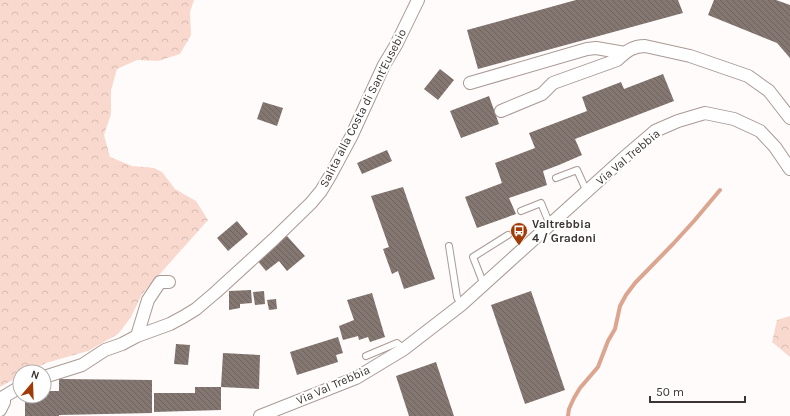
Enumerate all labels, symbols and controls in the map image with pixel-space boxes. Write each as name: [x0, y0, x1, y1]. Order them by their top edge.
street label: Salita alla Costa di Sant'Eusebio: [317, 26, 409, 190]
street label: Via Val Trebbia: [593, 126, 663, 188]
place label: Valtrebbia 4 / Gradoni: [532, 217, 596, 245]
bus stop icon: Valtrebbia 4 / Gradoni: [509, 221, 529, 246]
street label: Via Val Trebbia: [294, 363, 372, 407]
north arrow: [12, 364, 52, 404]
text: N: [29, 368, 41, 382]
scale bar: [650, 378, 745, 404]
text: 50 m: [656, 385, 684, 399]

